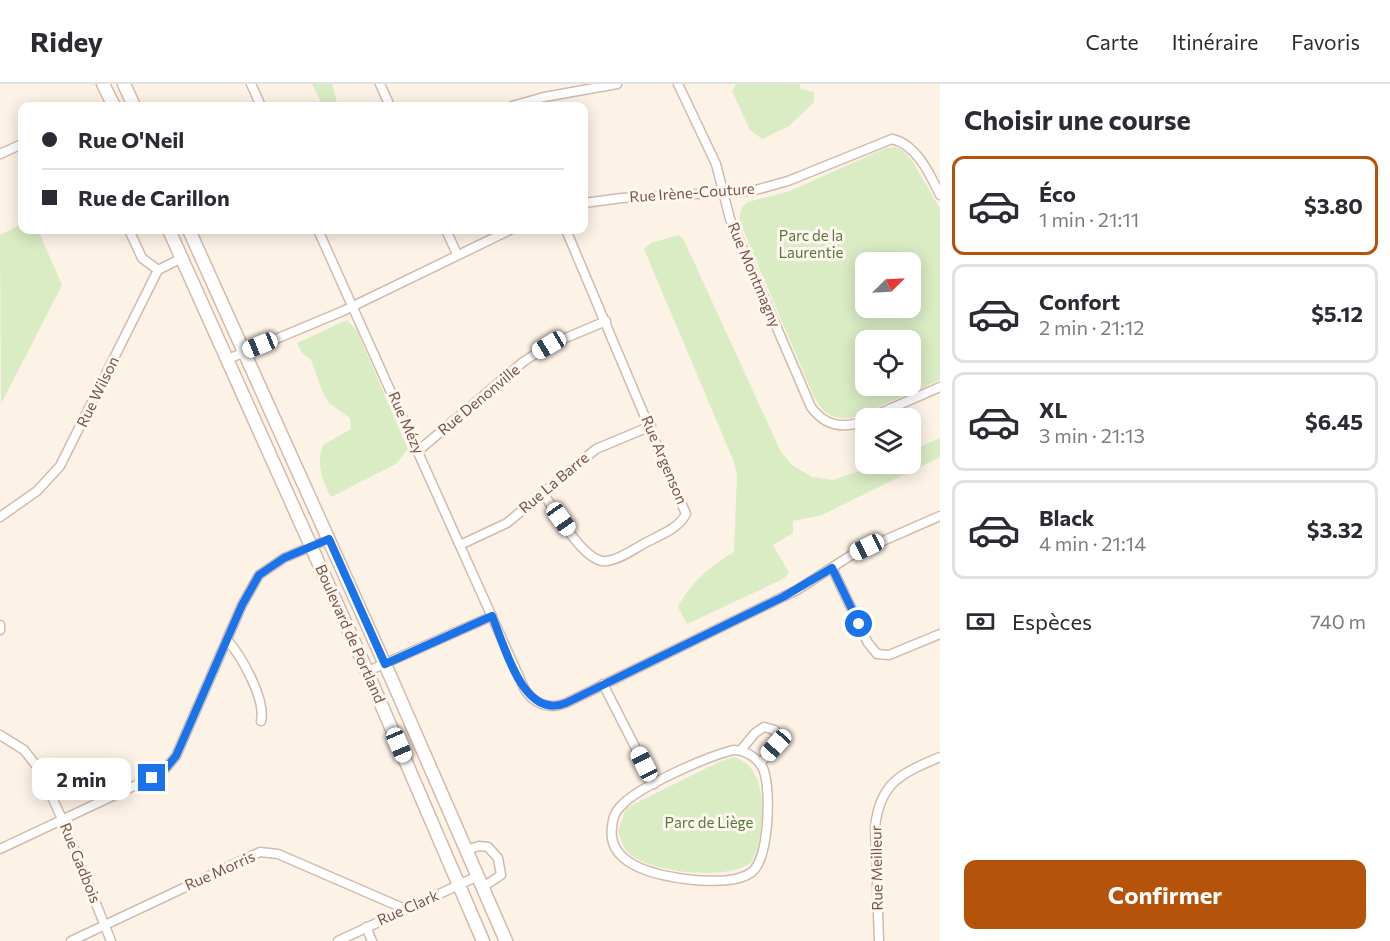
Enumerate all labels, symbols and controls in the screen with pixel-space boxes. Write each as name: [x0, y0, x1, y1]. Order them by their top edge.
text: Ridey: [30, 24, 103, 58]
text: Carte: [1085, 29, 1139, 54]
text: Itinéraire: [1172, 29, 1258, 54]
text: Favoris: [1291, 29, 1360, 54]
text: Choisir une course: [964, 103, 1191, 136]
text: Rue O'Neil: [78, 126, 184, 153]
street label: Rue Irène-Couture: [629, 179, 755, 205]
icon: car: [967, 179, 1021, 233]
text: Éco: [1039, 180, 1076, 207]
text: Rue de Carillon: [78, 184, 230, 211]
text: $3.80: [1304, 192, 1363, 219]
text: 1 min · 21:11: [1039, 207, 1139, 231]
street label: Rue Montmagny: [725, 219, 785, 330]
park label: Parc de la Laurentie: [779, 226, 844, 261]
north arrow: [855, 252, 921, 318]
map controls: [855, 252, 921, 474]
icon: car: [967, 287, 1021, 341]
text: Confort: [1039, 288, 1120, 315]
text: $5.12: [1311, 300, 1363, 327]
text: 2 min · 21:12: [1039, 315, 1144, 339]
car: [529, 328, 569, 362]
car: [240, 330, 280, 360]
button: locate: [855, 330, 921, 396]
street label: Rue Wilson: [72, 353, 122, 430]
street label: Rue Denonville: [434, 360, 523, 439]
street label: Rue Mézy: [385, 389, 429, 457]
icon: car: [967, 395, 1021, 449]
text: XL: [1039, 396, 1067, 423]
button: layers: [855, 408, 921, 474]
text: $6.45: [1305, 408, 1363, 435]
street label: Rue Argenson: [638, 413, 692, 507]
text: 3 min · 21:13: [1039, 423, 1145, 447]
street label: Rue La Barre: [515, 448, 592, 517]
car: [543, 499, 579, 539]
icon: car: [967, 503, 1021, 557]
text: Black: [1039, 504, 1094, 531]
text: $3.32: [1307, 516, 1363, 543]
car: [847, 531, 887, 563]
text: 4 min · 21:14: [1039, 531, 1146, 555]
street label: Boulevard de Portland: [312, 561, 390, 706]
icon: cash: [964, 605, 997, 638]
text: Espèces: [1012, 608, 1092, 635]
text: 740 m: [1310, 609, 1366, 633]
route start: [845, 610, 872, 637]
car: [384, 725, 414, 765]
car: [757, 726, 795, 764]
car: [628, 744, 660, 784]
callout: 2 min: [32, 757, 131, 799]
route end: [138, 764, 165, 791]
text: 2 min: [57, 767, 106, 791]
park label: Parc de Liège: [665, 813, 754, 831]
street label: Rue Gadbois: [57, 820, 105, 906]
street label: Rue Meilleur: [866, 825, 886, 911]
street label: Rue Morris: [182, 847, 258, 894]
button: Confirmer: [964, 860, 1366, 929]
street label: Rue Clark: [374, 886, 441, 929]

